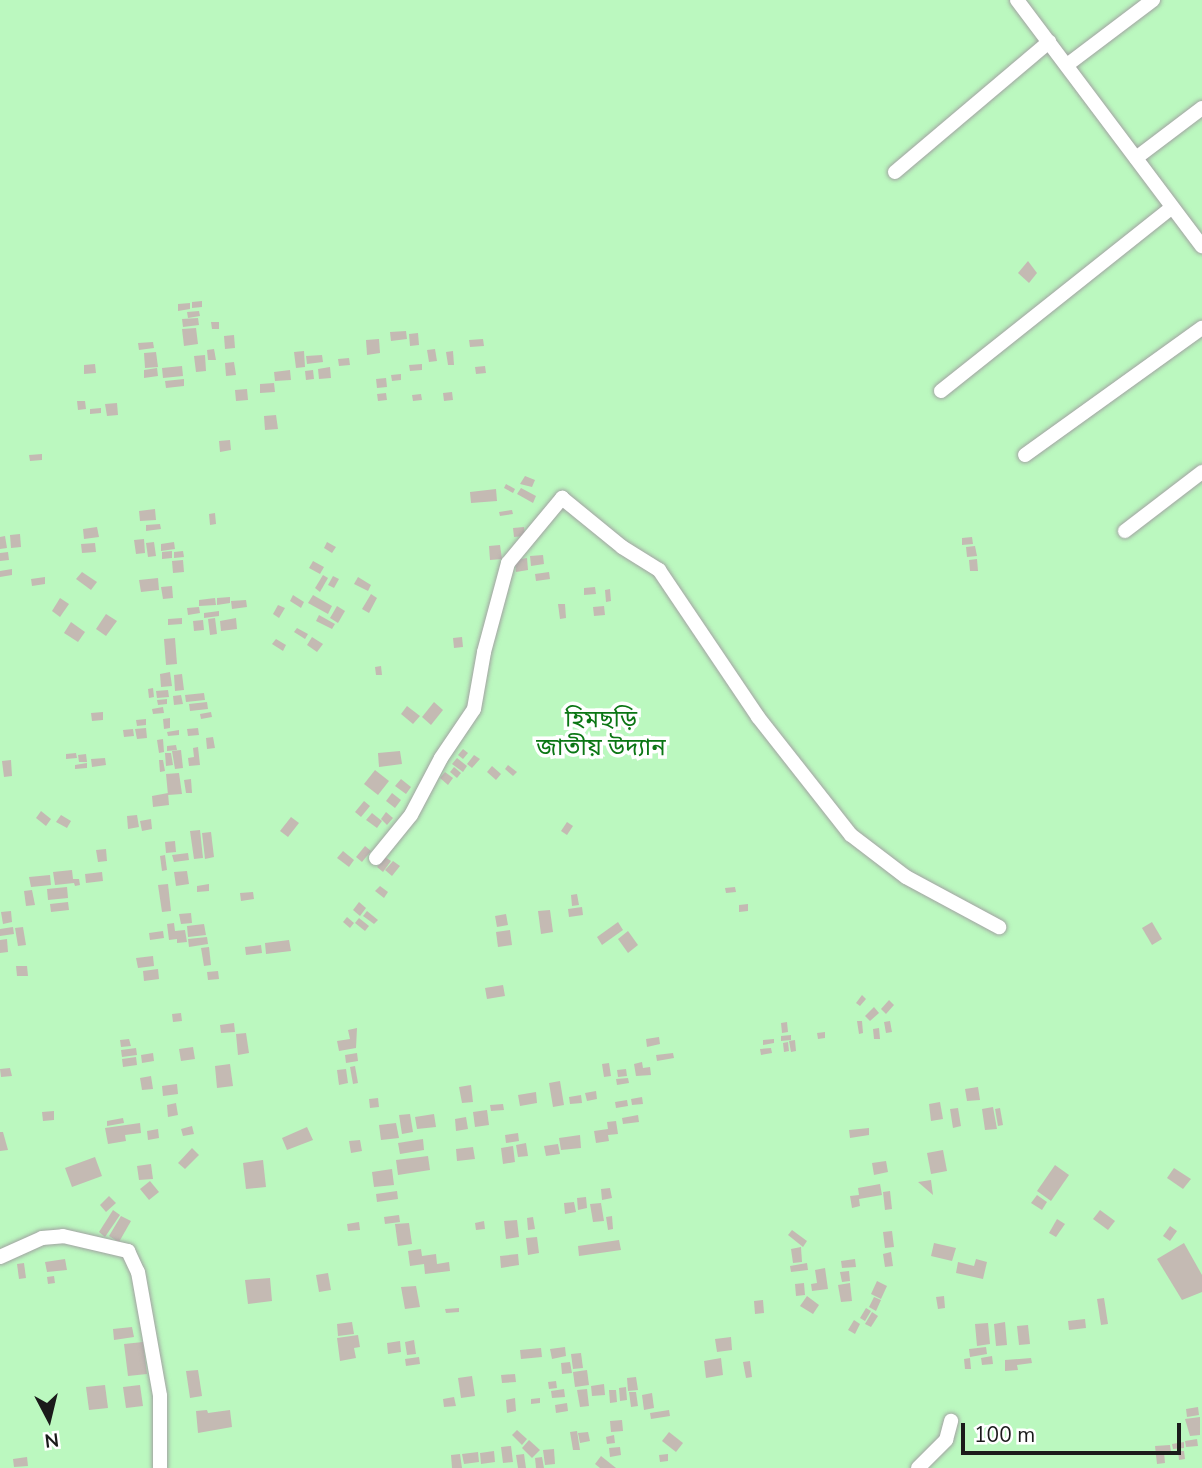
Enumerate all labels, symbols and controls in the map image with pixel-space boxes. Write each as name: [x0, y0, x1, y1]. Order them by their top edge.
park label: হিমছড়ি জাতীয় উদ্যান: [536, 706, 666, 762]
north arrow: [14, 1384, 84, 1454]
scale bar: [964, 1408, 1184, 1452]
text: 100 m: [974, 1421, 1035, 1449]
text: N: [43, 1426, 60, 1454]

